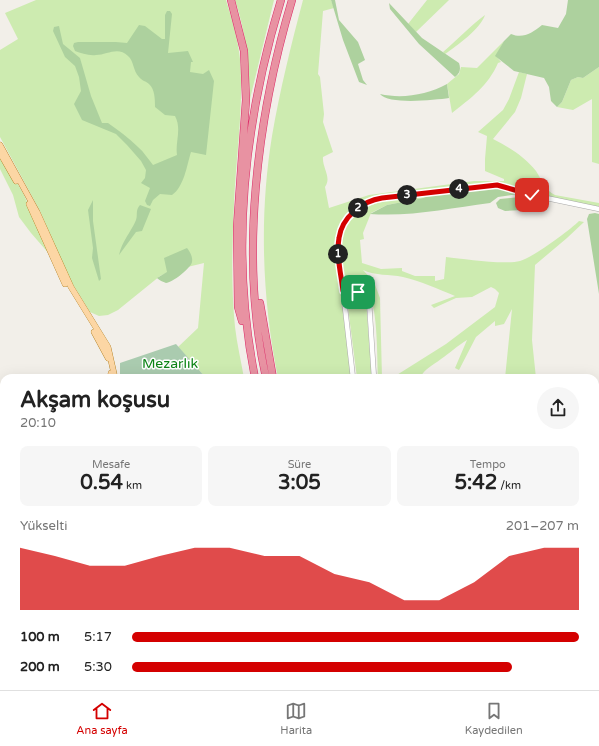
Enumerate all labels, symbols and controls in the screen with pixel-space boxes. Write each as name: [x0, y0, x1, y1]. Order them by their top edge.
pin: [515, 178, 549, 212]
pin: 4: [449, 179, 469, 199]
text: 4: [456, 182, 462, 195]
icon: check: [521, 184, 543, 206]
pin: 3: [397, 185, 417, 205]
text: 3: [404, 188, 410, 201]
pin: 2: [348, 198, 368, 218]
text: 2: [355, 201, 361, 214]
pin: 1: [328, 244, 348, 264]
text: 1: [335, 247, 341, 260]
pin: [341, 275, 375, 309]
icon: arrive: [347, 281, 369, 303]
park label: Mezarlık: [142, 355, 198, 372]
text: Akşam koşusu: [20, 387, 170, 413]
button: share: [537, 387, 579, 429]
text: 20:10: [20, 415, 56, 431]
text: Mesafe: [92, 458, 130, 471]
text: Süre: [288, 458, 311, 471]
text: Tempo: [470, 458, 506, 471]
text: 0.54: [80, 471, 123, 495]
text: 3:05: [278, 471, 321, 495]
text: 5:42: [454, 471, 497, 495]
text: km: [123, 479, 142, 492]
text: /km: [497, 479, 521, 492]
text: Yükselti: [20, 518, 67, 534]
text: 201–207 m: [506, 518, 579, 534]
text: 100 m: [20, 629, 60, 645]
text: 5:17: [84, 629, 112, 645]
text: 200 m: [20, 659, 60, 675]
text: 5:30: [84, 659, 112, 675]
tab: Ana sayfa: [76, 700, 128, 737]
tab: Harita: [280, 700, 312, 737]
tab: Kaydedilen: [465, 700, 523, 737]

